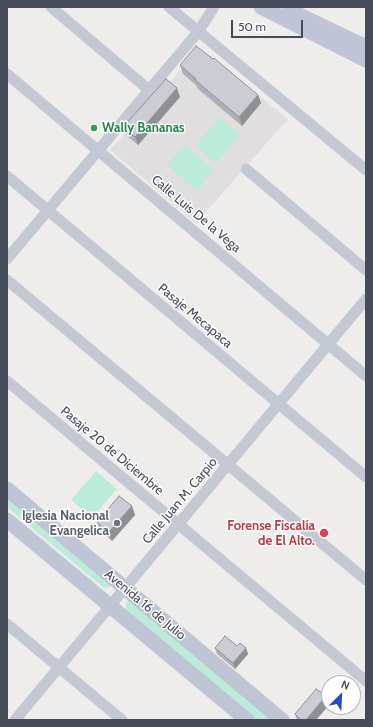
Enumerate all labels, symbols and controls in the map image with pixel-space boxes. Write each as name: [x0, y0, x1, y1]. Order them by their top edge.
scale bar: [233, 12, 305, 38]
text: 50 m: [238, 19, 266, 34]
place label: Wally Bananas: [102, 120, 185, 136]
marker: Wally Bananas: [89, 123, 99, 133]
street label: Calle Luis De la Vega: [148, 172, 244, 256]
street label: Pasaje Mecapaca: [155, 280, 235, 352]
street label: Pasaje 20 de Diciembre: [57, 403, 167, 499]
street label: Calle Juan M. Carpio: [139, 455, 221, 547]
place label: Iglesia Nacional Evangelica: [22, 508, 109, 539]
marker: Iglesia Nacional Evangelica: [112, 518, 122, 528]
place label: Forense Fiscalía de El Alto.: [227, 518, 315, 549]
marker: Forense Fiscalía de El Alto.: [318, 527, 330, 539]
street label: Avenida 16 de Julio: [101, 567, 189, 643]
north arrow: [321, 675, 361, 715]
text: N: [339, 677, 352, 693]

